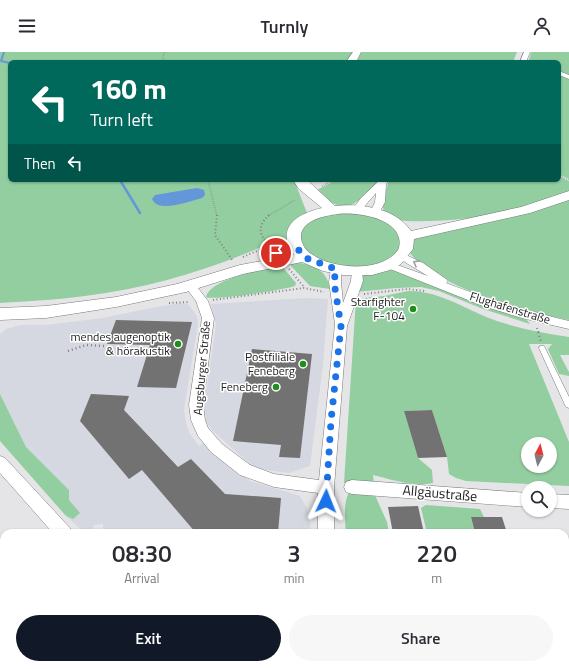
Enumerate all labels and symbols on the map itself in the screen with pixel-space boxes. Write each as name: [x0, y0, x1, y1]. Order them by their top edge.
pin: [259, 236, 293, 270]
one-way arrow: [413, 261, 420, 268]
street label: Flughafenstraße: [468, 286, 553, 329]
place label: Starfighter F-104: [351, 292, 405, 325]
marker: Starfighter F-104: [408, 304, 418, 314]
street label: Augsburger Straße: [188, 320, 215, 416]
place label: mendes augenoptik & hörakustik: [71, 327, 170, 360]
marker: mendes augenoptik & hörakustik: [173, 339, 183, 349]
place label: Postfiliale Feneberg: [245, 347, 295, 380]
marker: Postfiliale Feneberg: [298, 359, 308, 369]
place label: Feneberg: [221, 377, 268, 396]
marker: Feneberg: [271, 382, 281, 392]
north arrow: [521, 437, 557, 473]
street label: Allgäustraße: [402, 479, 478, 506]
position arrow: [305, 480, 347, 522]

